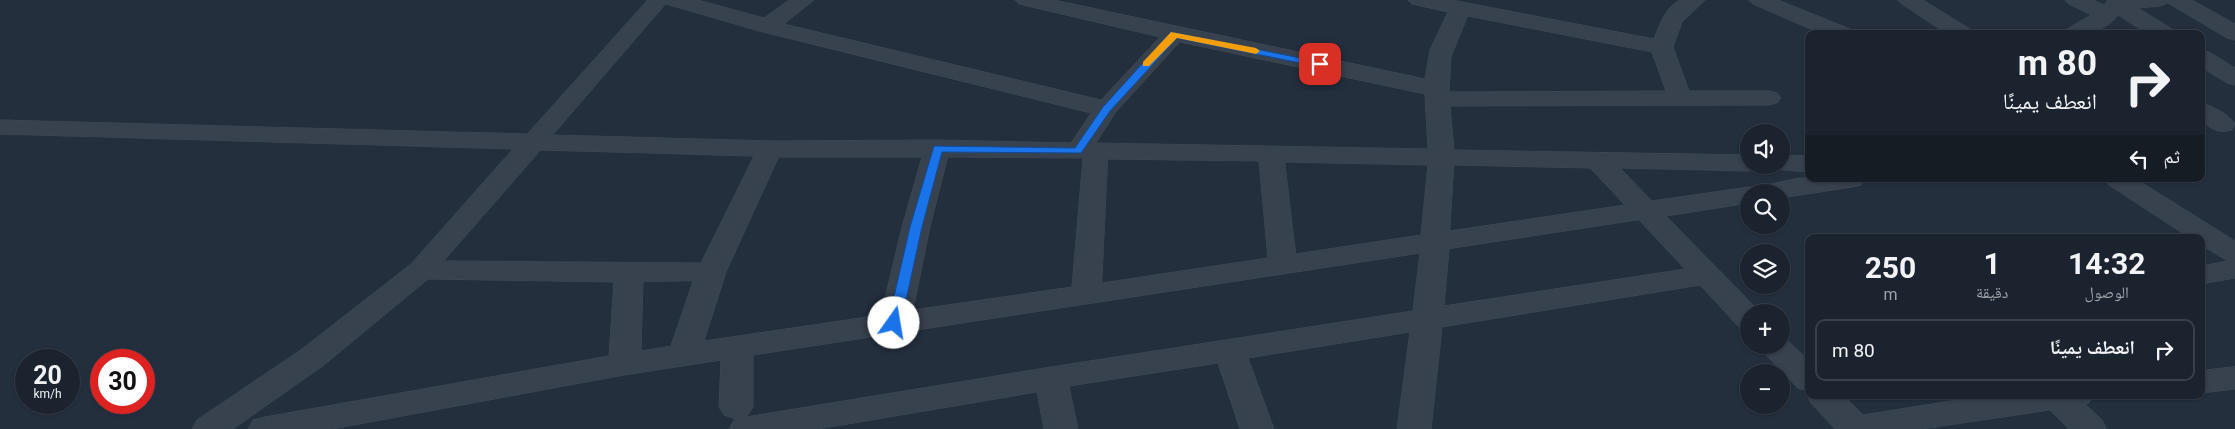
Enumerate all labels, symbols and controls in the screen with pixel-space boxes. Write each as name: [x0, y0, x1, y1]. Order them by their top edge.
pin: [1299, 43, 1341, 85]
text: 80 m: [2018, 43, 2097, 84]
icon: arrive: [1306, 50, 1334, 78]
icon: right: [2115, 50, 2180, 115]
text: انعطف يمينًا: [2003, 89, 2097, 114]
map controls: [1740, 124, 1790, 414]
button: sound: [1740, 124, 1790, 174]
icon: left: [2125, 145, 2153, 173]
text: ثم: [2163, 145, 2180, 168]
button: search: [1740, 184, 1790, 234]
button: layers: [1740, 244, 1790, 294]
text: 1: [1984, 246, 2001, 281]
text: 14:32: [2068, 246, 2145, 281]
text: 250: [1865, 250, 1916, 285]
text: دقيقة: [1976, 283, 2008, 302]
text: الوصول: [2085, 283, 2129, 302]
text: m: [1883, 285, 1897, 304]
position arrow: [867, 296, 919, 348]
button: +: [1740, 304, 1790, 354]
text: انعطف يمينًا: [2050, 336, 2135, 359]
icon: right: [2150, 336, 2178, 364]
text: 80 m: [1832, 339, 1875, 362]
speed limit sign: 30: [90, 349, 155, 414]
text: 20: [33, 361, 62, 390]
button: −: [1740, 364, 1790, 414]
text: km/h: [33, 387, 62, 401]

